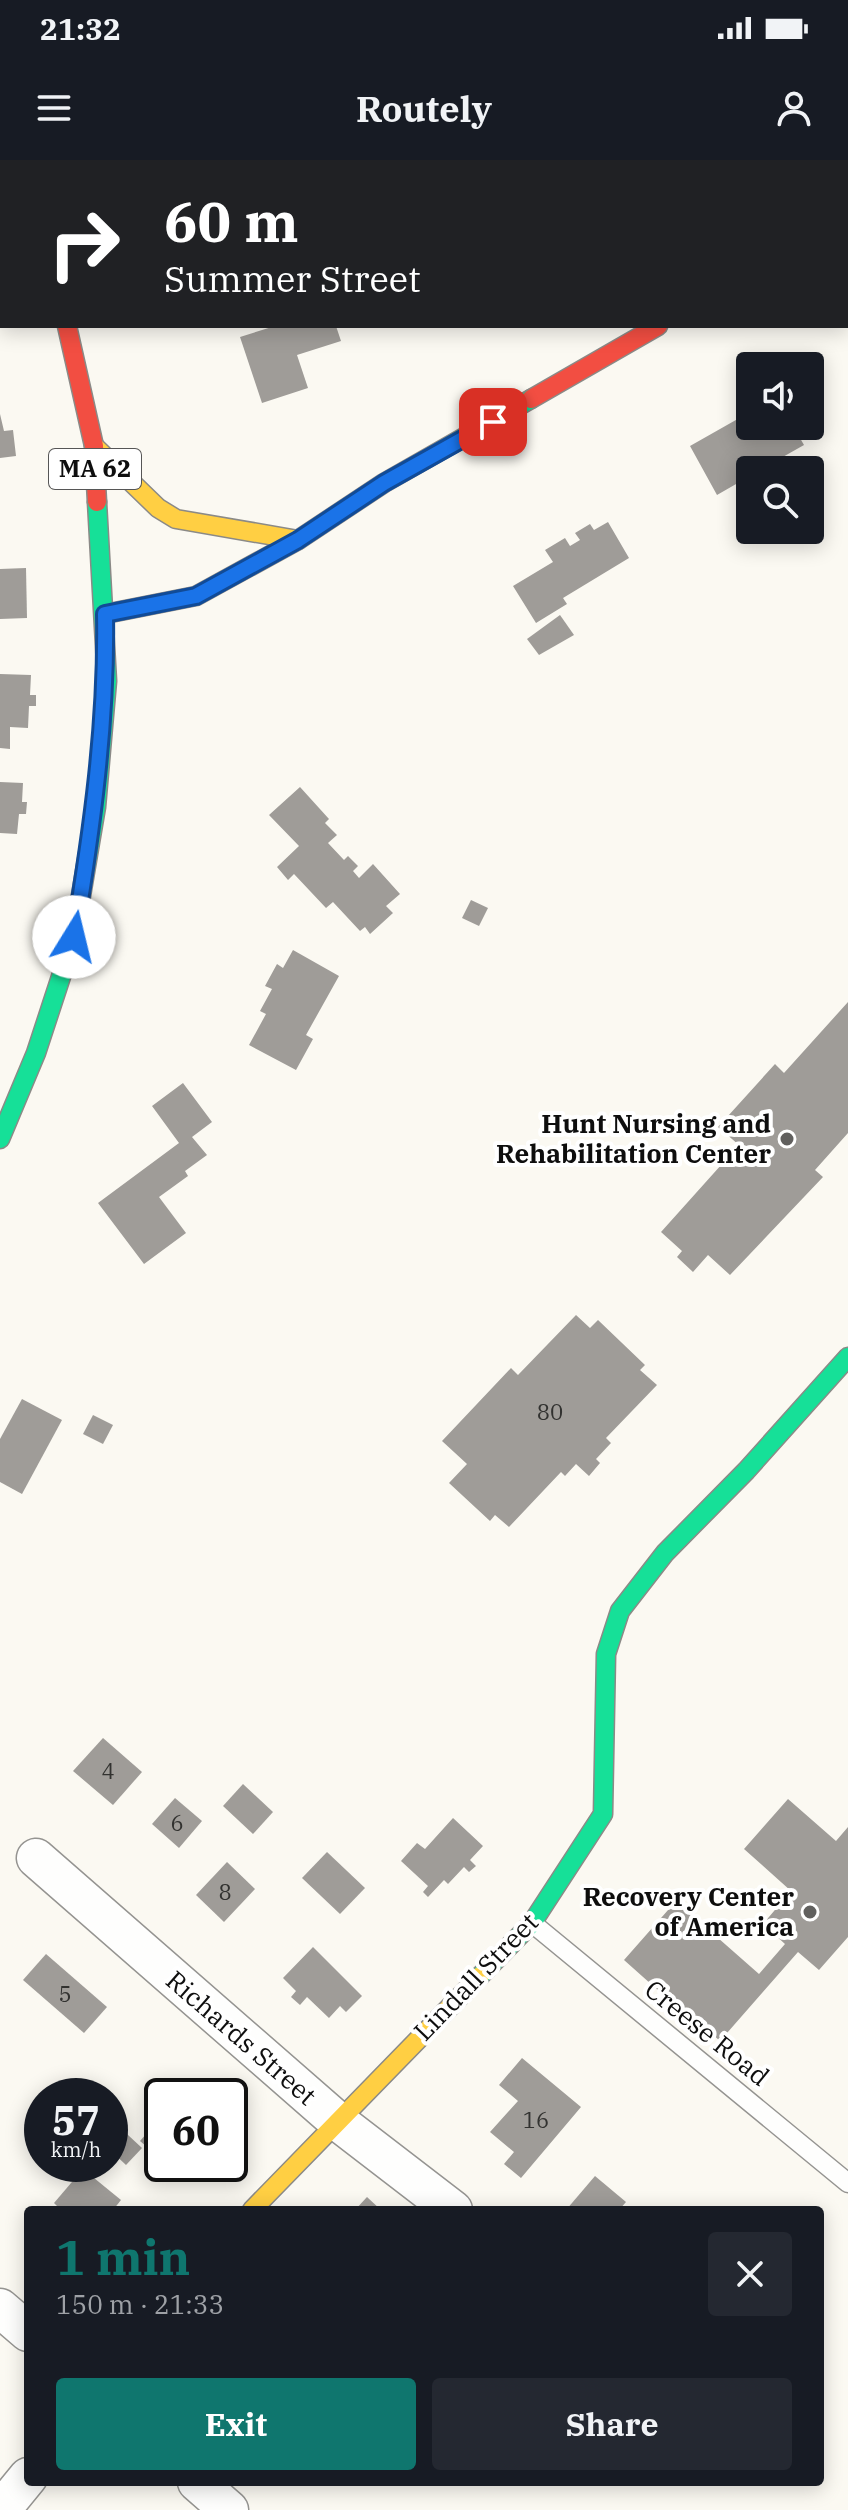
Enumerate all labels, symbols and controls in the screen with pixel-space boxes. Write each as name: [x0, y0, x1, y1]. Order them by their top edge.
text: 21:32: [40, 9, 121, 48]
text: Routely: [356, 85, 492, 132]
icon: menu: [32, 86, 76, 130]
icon: person: [772, 86, 816, 130]
text: 60 m: [164, 185, 299, 257]
icon: right: [32, 192, 136, 296]
text: Summer Street: [164, 255, 421, 302]
map controls: [736, 352, 824, 544]
button: sound: [736, 352, 824, 440]
pin: [459, 388, 527, 456]
icon: arrive: [471, 400, 515, 444]
road number: MA 62: [49, 449, 141, 489]
button: search: [736, 456, 824, 544]
position arrow: [32, 895, 116, 979]
place label: Hunt Nursing and Rehabilitation Center: [496, 1106, 771, 1170]
marker: Hunt Nursing and Rehabilitation Center: [778, 1130, 796, 1148]
house number: 80: [537, 1397, 563, 1426]
house number: 4: [101, 1756, 115, 1785]
house number: 6: [170, 1808, 184, 1837]
house number: 8: [218, 1877, 232, 1906]
place label: Recovery Center of America: [583, 1879, 794, 1943]
marker: Recovery Center of America: [801, 1903, 819, 1921]
street label: Lindall Street: [406, 1905, 545, 2047]
street label: Richards Street: [159, 1963, 324, 2112]
street label: Creese Road: [638, 1972, 777, 2093]
house number: 5: [58, 1979, 72, 2008]
speed limit sign: 60: [144, 2078, 248, 2182]
text: 57: [52, 2094, 100, 2146]
house number: 16: [523, 2105, 549, 2134]
text: km/h: [51, 2136, 101, 2163]
text: 1 min: [56, 2226, 190, 2288]
button: close: [708, 2232, 792, 2316]
text: 150 m · 21:33: [56, 2287, 224, 2321]
button: Exit: [56, 2378, 416, 2470]
button: Share: [432, 2378, 792, 2470]

